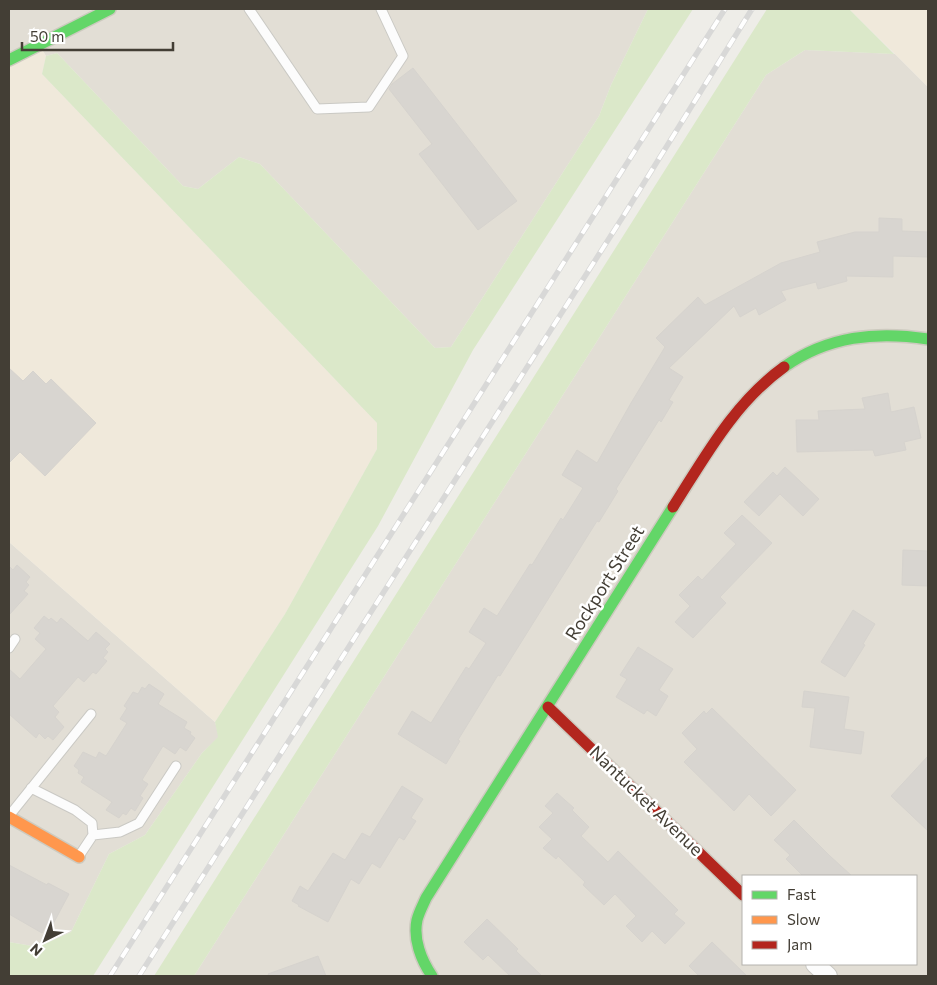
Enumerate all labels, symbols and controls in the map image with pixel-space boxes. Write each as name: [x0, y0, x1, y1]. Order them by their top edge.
scale bar: [22, 20, 174, 52]
text: 50 m: [30, 27, 64, 45]
street label: Rockport Street: [560, 521, 648, 644]
street label: Nantucket Avenue: [585, 741, 708, 860]
legend: [742, 875, 917, 965]
text: Fast: [787, 885, 816, 903]
text: Slow: [787, 910, 820, 928]
north arrow: [20, 915, 70, 965]
text: Jam: [787, 935, 812, 953]
text: N: [26, 940, 46, 960]

